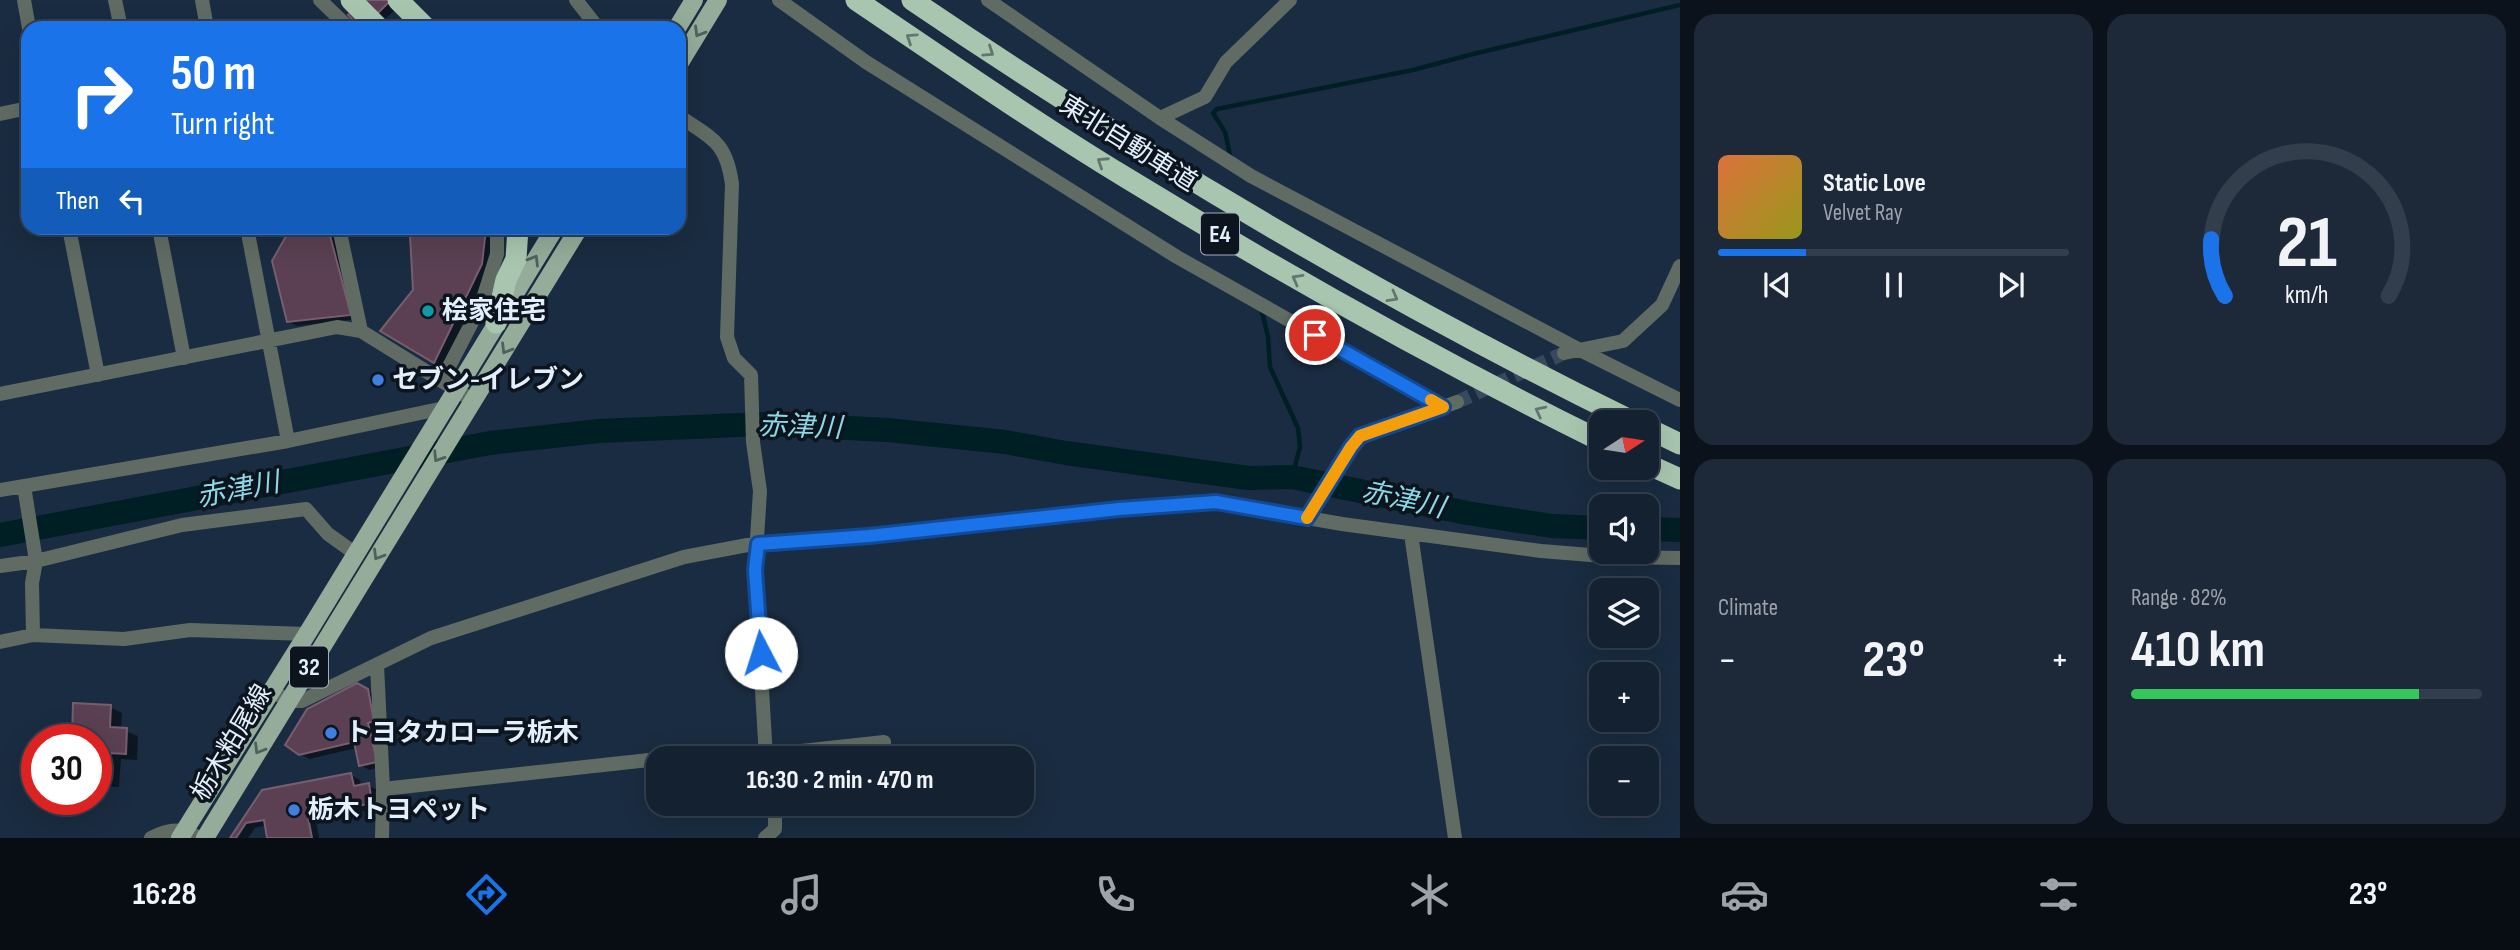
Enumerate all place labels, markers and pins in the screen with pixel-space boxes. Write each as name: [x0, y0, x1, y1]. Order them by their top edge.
place label: 桧家住宅: [442, 296, 546, 327]
marker: 桧家住宅: [420, 303, 436, 319]
pin: [1285, 305, 1345, 365]
place label: セブン-イレブン: [392, 365, 584, 396]
marker: セブン-イレブン: [370, 372, 386, 388]
place label: トヨタカローラ栃木: [345, 718, 579, 749]
marker: トヨタカローラ栃木: [323, 725, 339, 741]
place label: 栃木トヨペット: [308, 795, 490, 826]
marker: 栃木トヨペット: [286, 802, 302, 818]

